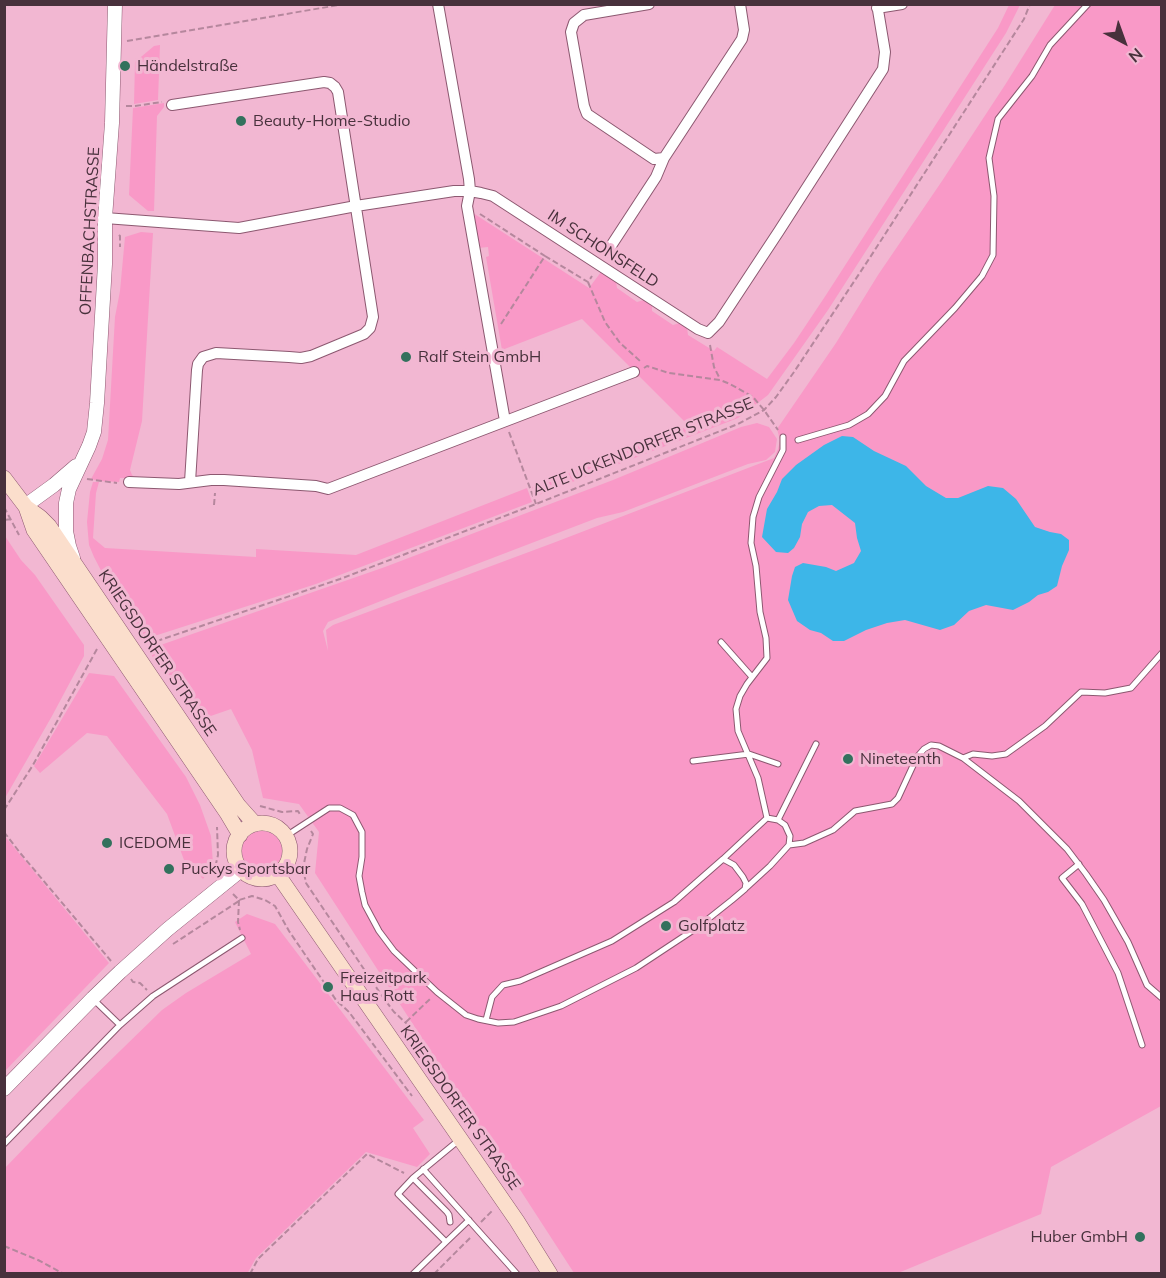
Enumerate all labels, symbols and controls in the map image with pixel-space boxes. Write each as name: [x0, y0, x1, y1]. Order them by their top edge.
north arrow: [1094, 12, 1154, 72]
text: N: [1125, 44, 1147, 67]
place label: Händelstraße: [137, 56, 238, 76]
marker: Händelstraße: [118, 59, 132, 73]
place label: Beauty-Home-Studio: [253, 111, 410, 131]
marker: Beauty-Home-Studio: [234, 114, 248, 128]
street label: OFFENBACHSTRASSE: [76, 146, 104, 316]
street label: IM SCHONSFELD: [544, 206, 662, 292]
place label: Ralf Stein GmbH: [418, 347, 541, 367]
marker: Ralf Stein GmbH: [399, 350, 413, 364]
street label: ALTE UCKENDORFER STRASSE: [530, 394, 756, 500]
street label: KRIEGSDORFER STRASSE: [94, 566, 220, 740]
place label: Nineteenth: [860, 749, 941, 769]
marker: Nineteenth: [841, 752, 855, 766]
place label: ICEDOME: [119, 833, 191, 853]
marker: ICEDOME: [100, 836, 114, 850]
place label: Puckys Sportsbar: [181, 859, 310, 879]
marker: Puckys Sportsbar: [162, 862, 176, 876]
place label: Golfplatz: [678, 916, 745, 936]
marker: Golfplatz: [659, 919, 673, 933]
place label: Freizeitpark Haus Rott: [340, 968, 427, 1006]
marker: Freizeitpark Haus Rott: [321, 980, 335, 994]
street label: KRIEGSDORFER STRASSE: [396, 1022, 524, 1194]
place label: Huber GmbH: [1031, 1227, 1128, 1247]
marker: Huber GmbH: [1133, 1230, 1147, 1244]

